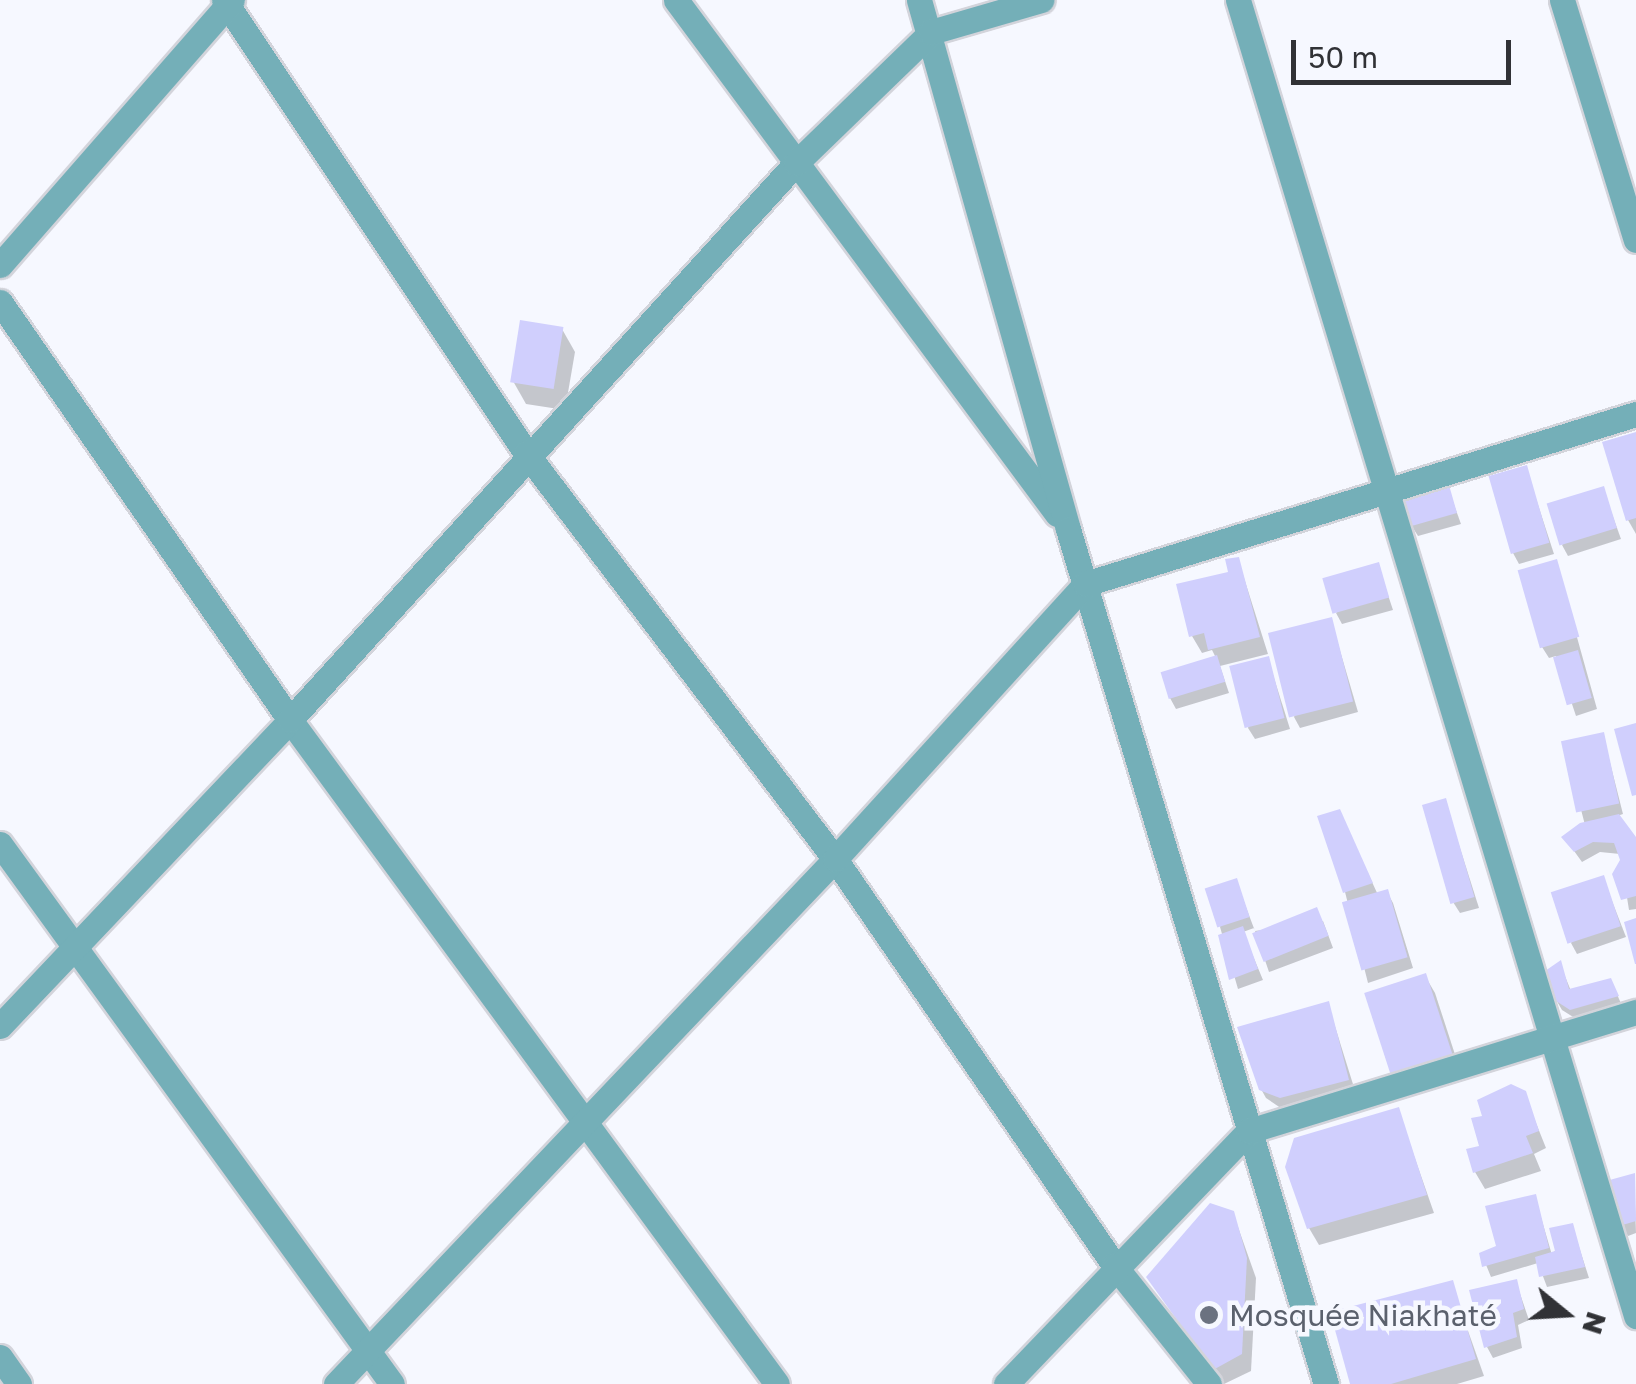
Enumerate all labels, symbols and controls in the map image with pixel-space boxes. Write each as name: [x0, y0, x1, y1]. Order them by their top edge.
scale bar: [1296, 20, 1516, 82]
text: 50 m: [1308, 39, 1378, 75]
north arrow: [1516, 1264, 1616, 1364]
place label: Mosquée Niakhaté: [1229, 1297, 1497, 1333]
marker: Mosquée Niakhaté: [1198, 1304, 1220, 1326]
text: N: [1576, 1308, 1614, 1339]

